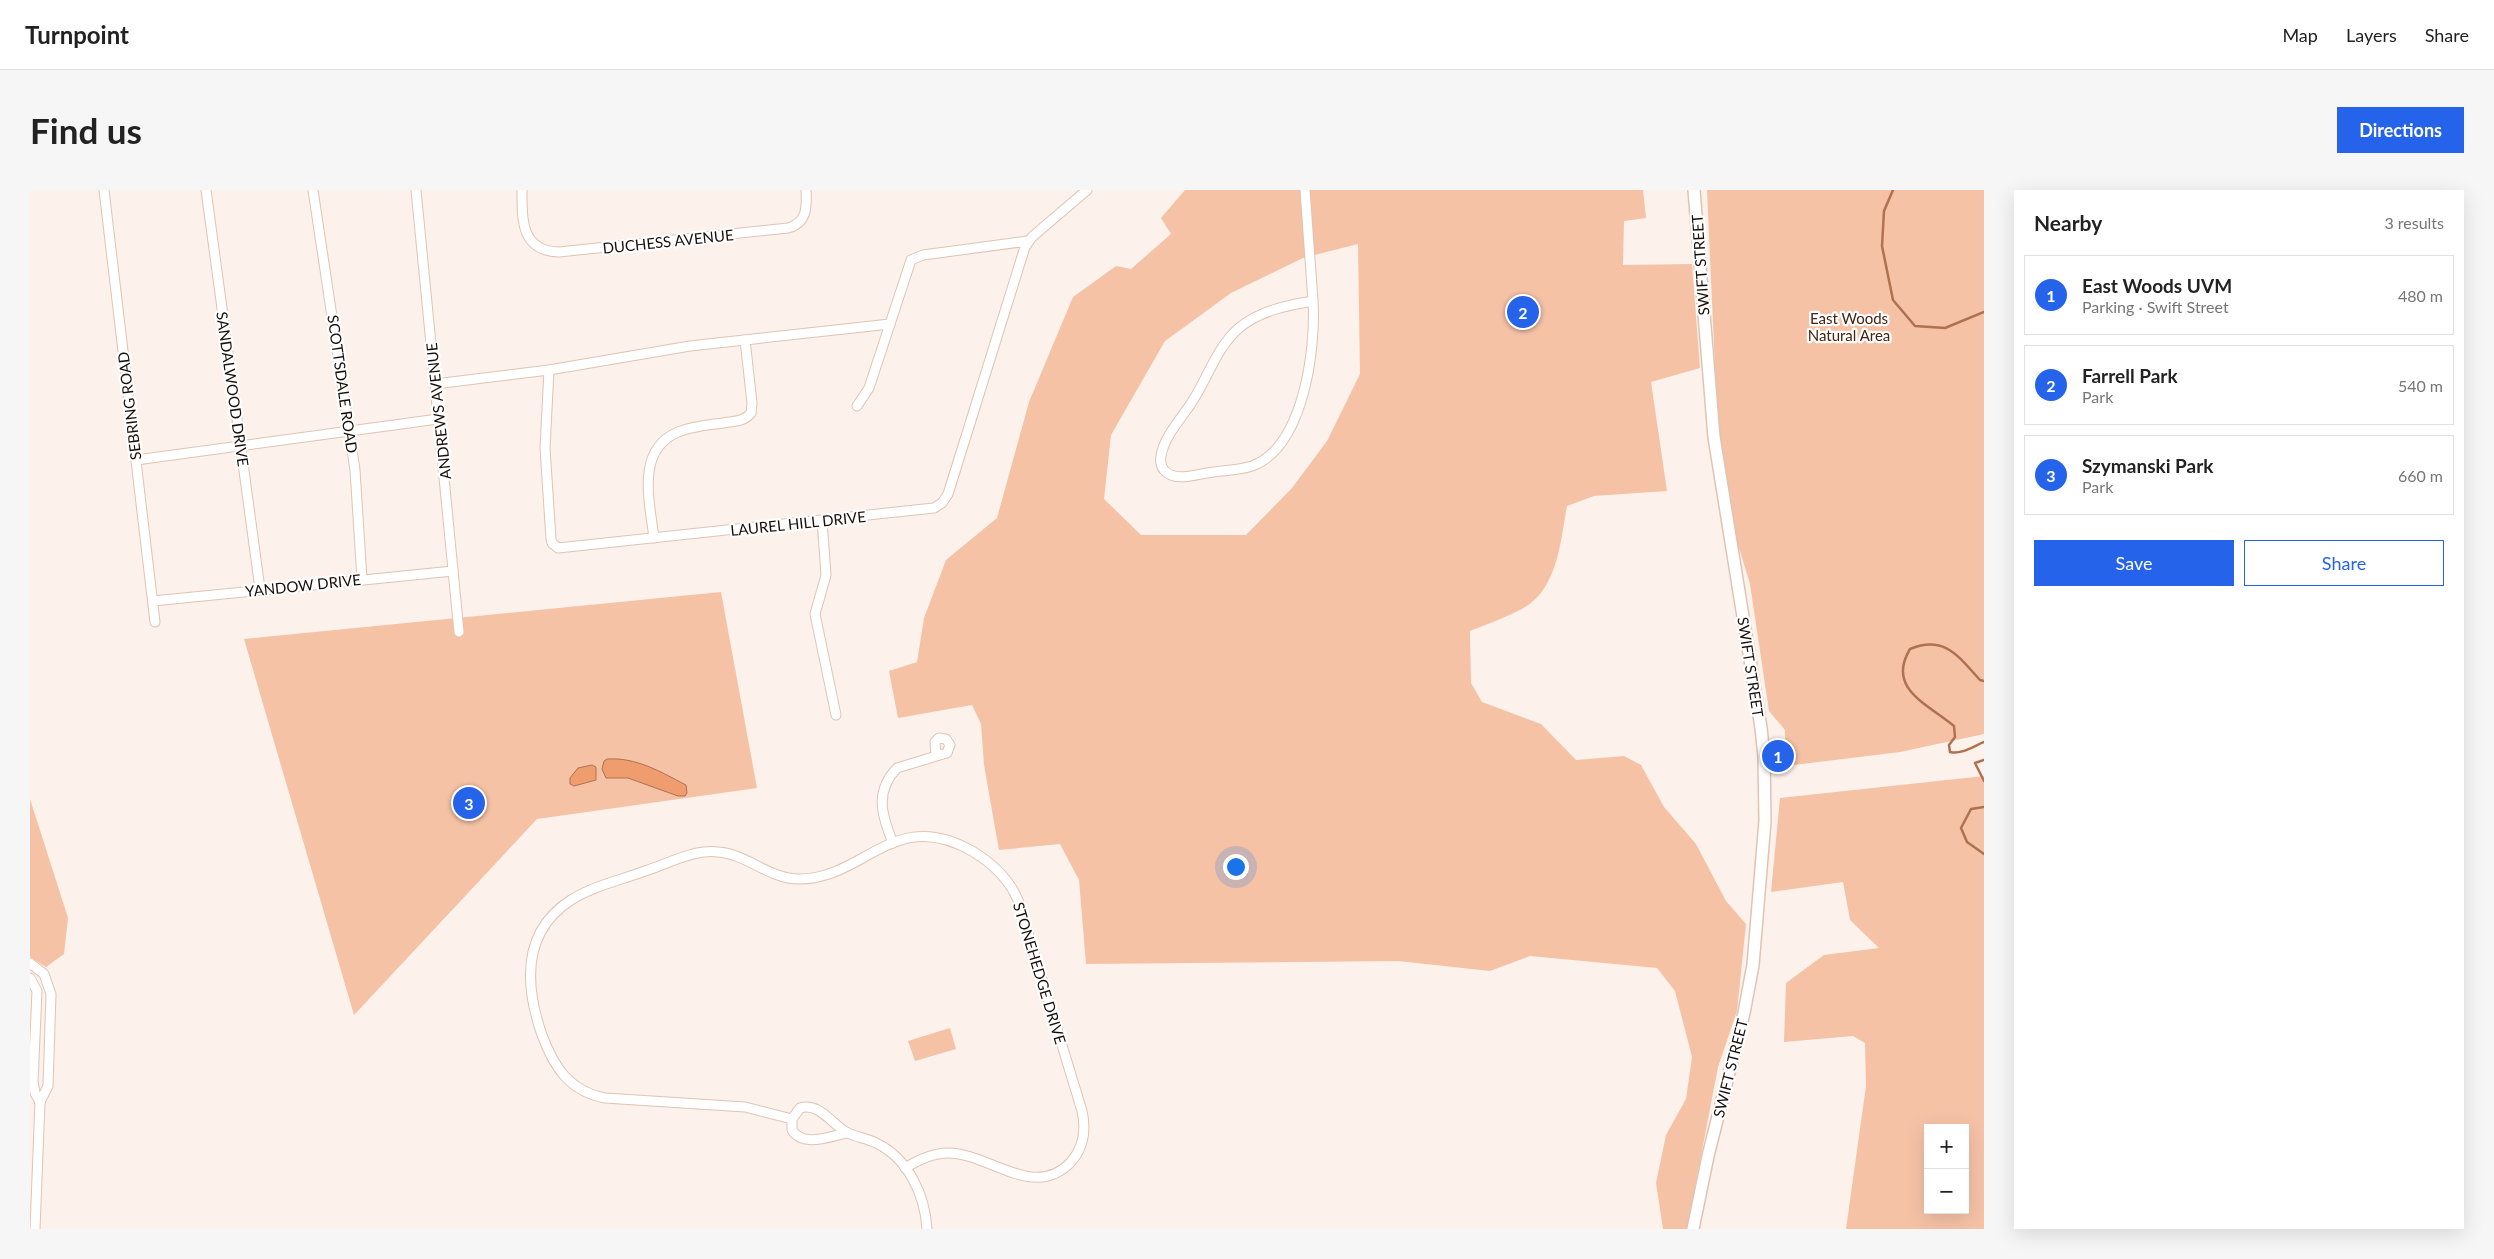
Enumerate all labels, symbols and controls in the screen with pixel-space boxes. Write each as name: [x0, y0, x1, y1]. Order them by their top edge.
text: Turnpoint: [25, 20, 129, 49]
text: Map: [2282, 24, 2318, 46]
text: Layers: [2346, 24, 2397, 46]
text: Share: [2425, 24, 2469, 46]
button: Directions: [2337, 107, 2464, 153]
text: Find us: [30, 109, 142, 151]
text: Nearby: [2034, 210, 2102, 235]
text: 3 results: [2384, 213, 2444, 232]
street label: SWIFT STREET: [1687, 214, 1713, 316]
street label: DUCHESS AVENUE: [602, 225, 734, 257]
text: East Woods UVM: [2082, 274, 2232, 297]
text: 1: [2046, 286, 2056, 305]
text: 480 m: [2398, 286, 2443, 305]
pin: 2: [1507, 293, 1539, 331]
text: Parking · Swift Street: [2082, 297, 2229, 316]
park label: East Woods Natural Area: [1808, 309, 1890, 344]
street label: SANDALWOOD DRIVE: [213, 310, 253, 468]
street label: SCOTTSDALE ROAD: [324, 314, 362, 454]
street label: ANDREWS AVENUE: [422, 342, 454, 480]
street label: SEBRING ROAD: [113, 351, 145, 461]
text: Farrell Park: [2082, 364, 2178, 387]
text: 2: [2046, 376, 2056, 395]
text: 540 m: [2398, 376, 2443, 395]
text: Park: [2082, 387, 2113, 406]
text: Szymanski Park: [2082, 454, 2213, 477]
text: 3: [2046, 466, 2056, 485]
text: 660 m: [2398, 466, 2443, 485]
text: Park: [2082, 477, 2113, 496]
street label: LAUREL HILL DRIVE: [729, 507, 867, 539]
button: Save: [2034, 540, 2234, 586]
button: Share: [2244, 540, 2444, 586]
street label: YANDOW DRIVE: [244, 570, 362, 600]
street label: SWIFT STREET: [1734, 616, 1768, 718]
pin: 1: [1762, 737, 1794, 775]
pin: 3: [453, 784, 485, 822]
your location: [1223, 854, 1249, 880]
street label: STONEHEDGE DRIVE: [1010, 900, 1070, 1046]
street label: SWIFT STREET: [1709, 1017, 1751, 1119]
map controls: [1924, 1124, 1969, 1214]
button: +: [1924, 1124, 1969, 1169]
button: −: [1924, 1169, 1969, 1214]

